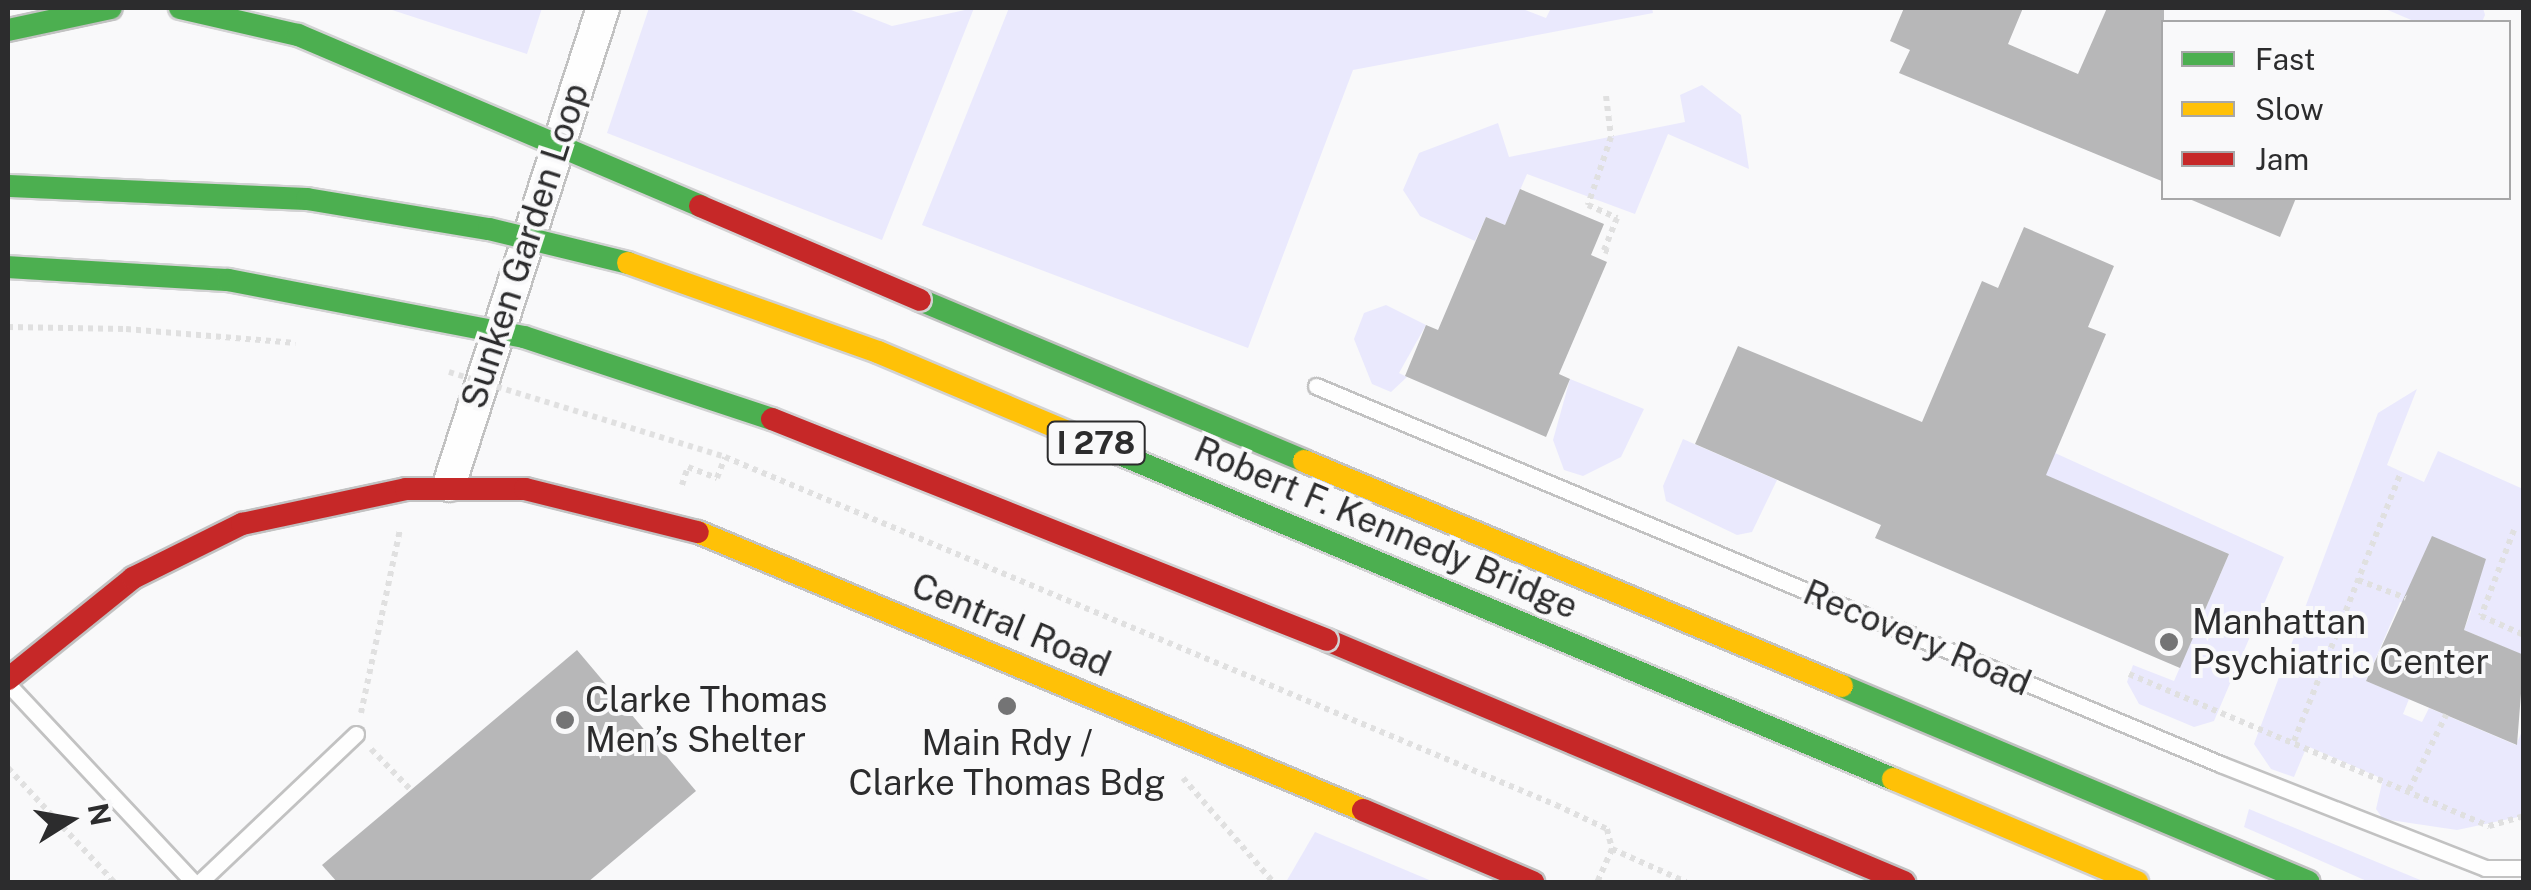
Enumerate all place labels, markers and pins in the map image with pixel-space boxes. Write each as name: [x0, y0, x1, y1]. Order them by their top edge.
place label: Manhattan Psychiatric Center: [2192, 601, 2489, 683]
marker: Manhattan Psychiatric Center: [2156, 629, 2182, 655]
place label: Clarke Thomas Men’s Shelter: [585, 679, 828, 761]
marker: Main Rdy / Clarke Thomas Bdg: [996, 695, 1018, 717]
marker: Clarke Thomas Men’s Shelter: [554, 709, 576, 731]
place label: Main Rdy / Clarke Thomas Bdg: [848, 722, 1166, 804]

